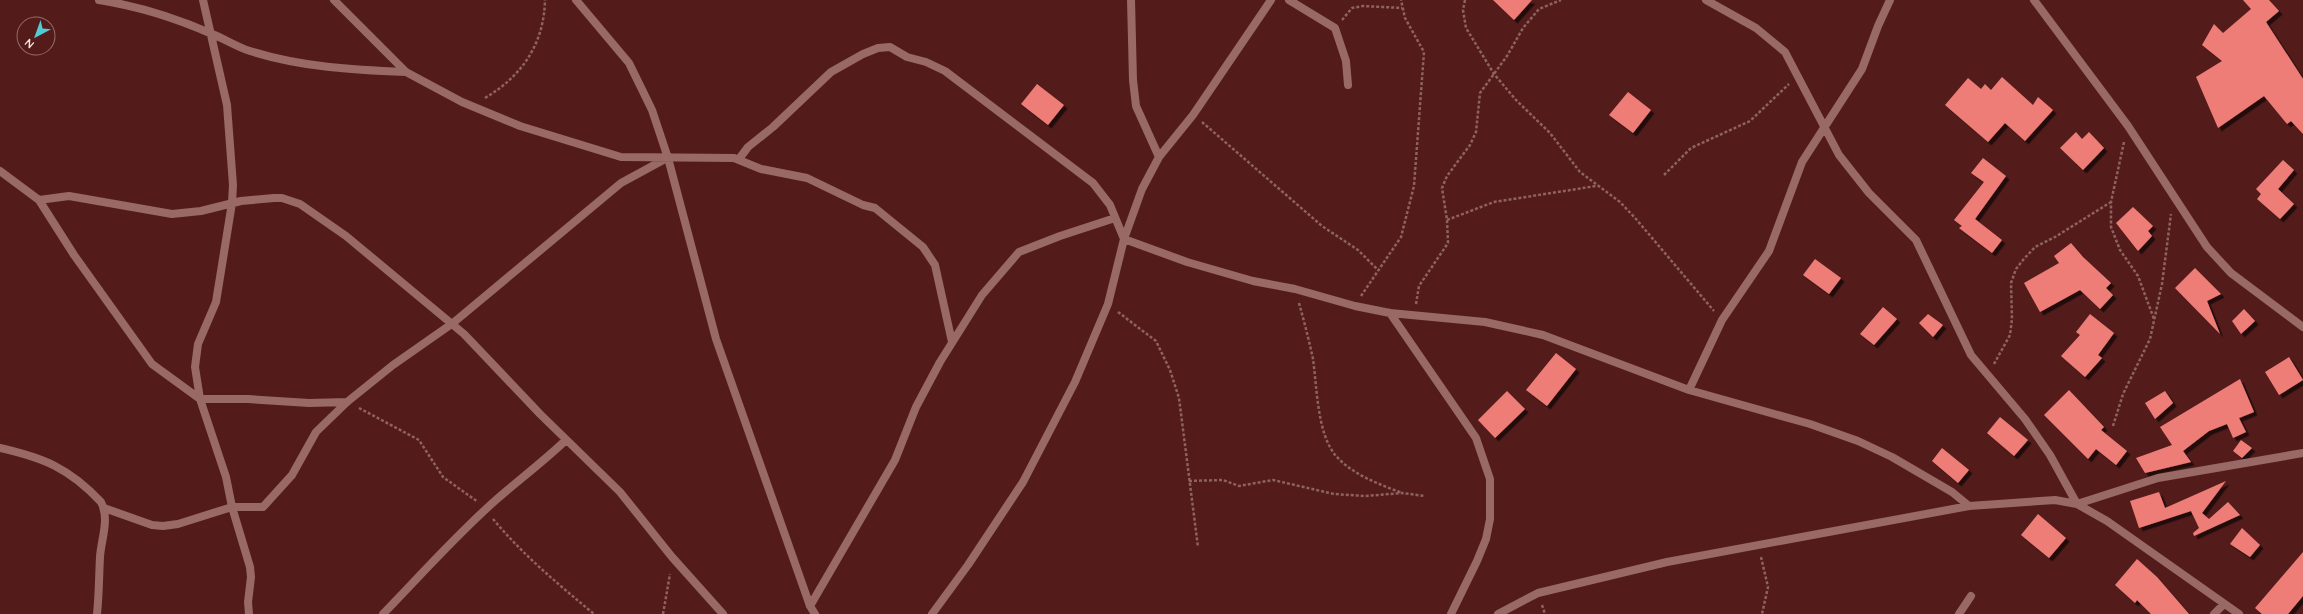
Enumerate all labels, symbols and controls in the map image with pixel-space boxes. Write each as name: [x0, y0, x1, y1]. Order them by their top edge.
north arrow: [16, 16, 56, 56]
text: N: [22, 36, 37, 51]

